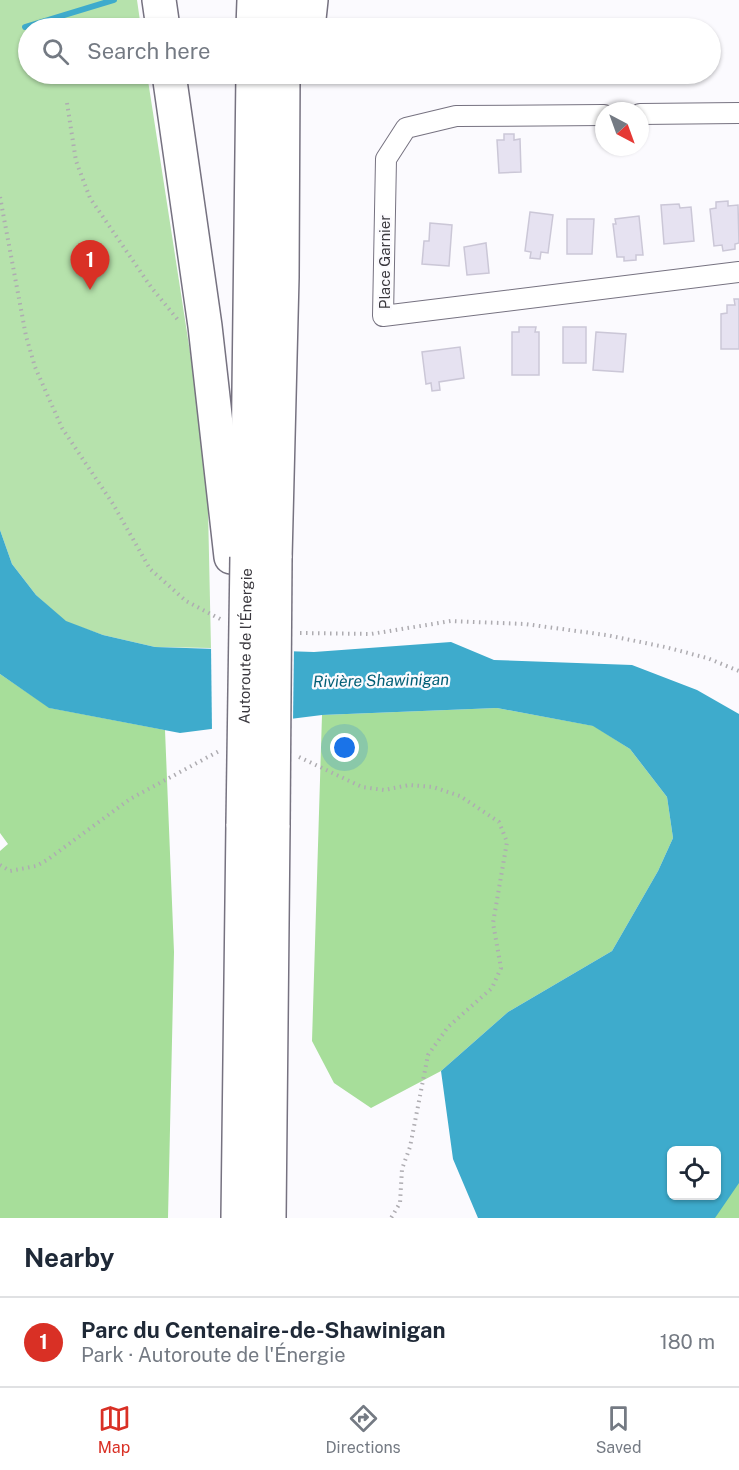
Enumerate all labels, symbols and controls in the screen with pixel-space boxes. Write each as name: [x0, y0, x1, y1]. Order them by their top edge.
search box: [18, 18, 721, 84]
icon: search: [39, 35, 72, 68]
text: Search here: [87, 38, 211, 64]
north arrow: [595, 102, 649, 156]
street label: Place Garnier: [376, 215, 393, 309]
pin: 1: [70, 240, 110, 290]
street label: Autoroute de l'Énergie: [235, 568, 255, 724]
water label: Rivière Shawinigan: [313, 670, 449, 691]
your location: [330, 733, 359, 762]
map controls: [667, 1146, 721, 1200]
button: locate: [667, 1146, 721, 1200]
text: Nearby: [24, 1242, 114, 1273]
text: Parc du Centenaire-de-Shawinigan: [81, 1317, 446, 1343]
text: 1: [39, 1330, 48, 1354]
text: 180 m: [660, 1330, 715, 1354]
text: Park · Autoroute de l'Énergie: [81, 1343, 346, 1367]
tab: Map: [98, 1402, 131, 1457]
tab: Directions: [326, 1402, 401, 1457]
tab: Saved: [596, 1402, 641, 1457]

